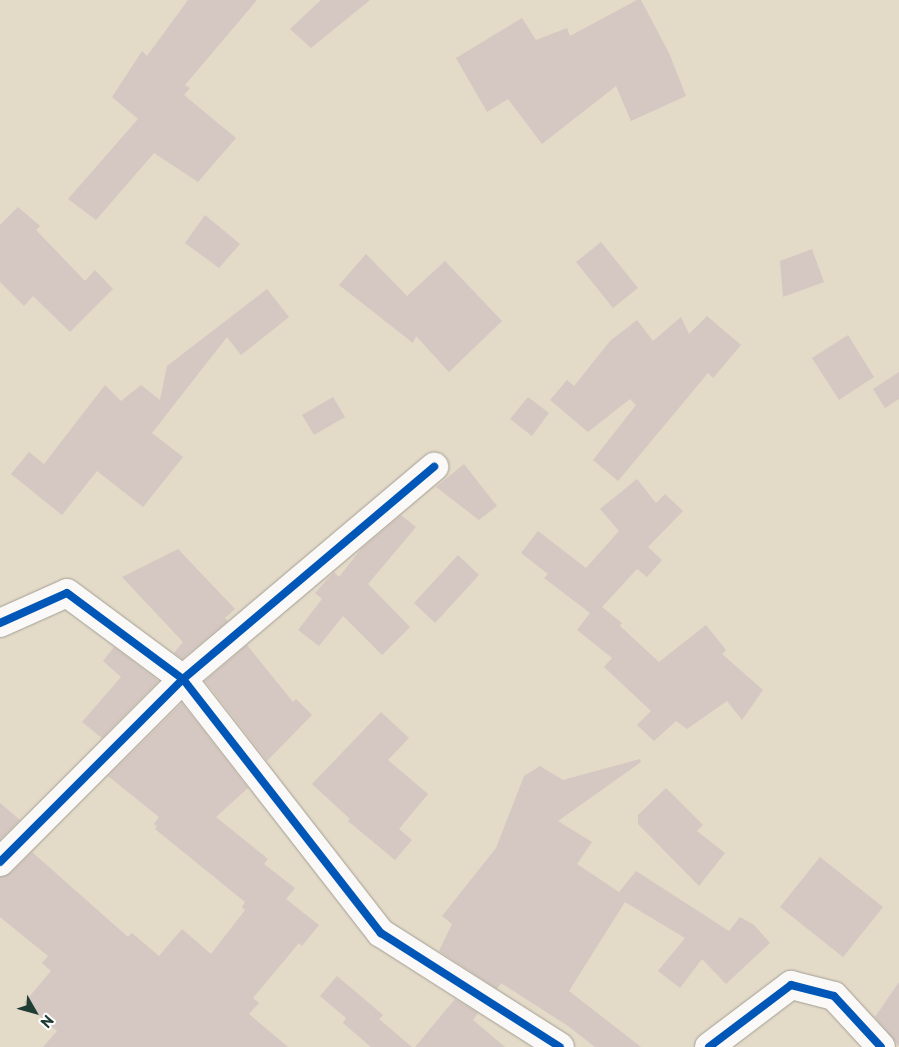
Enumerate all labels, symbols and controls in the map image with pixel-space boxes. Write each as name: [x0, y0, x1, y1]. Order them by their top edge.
north arrow: [10, 987, 60, 1037]
text: N: [36, 1011, 59, 1032]

